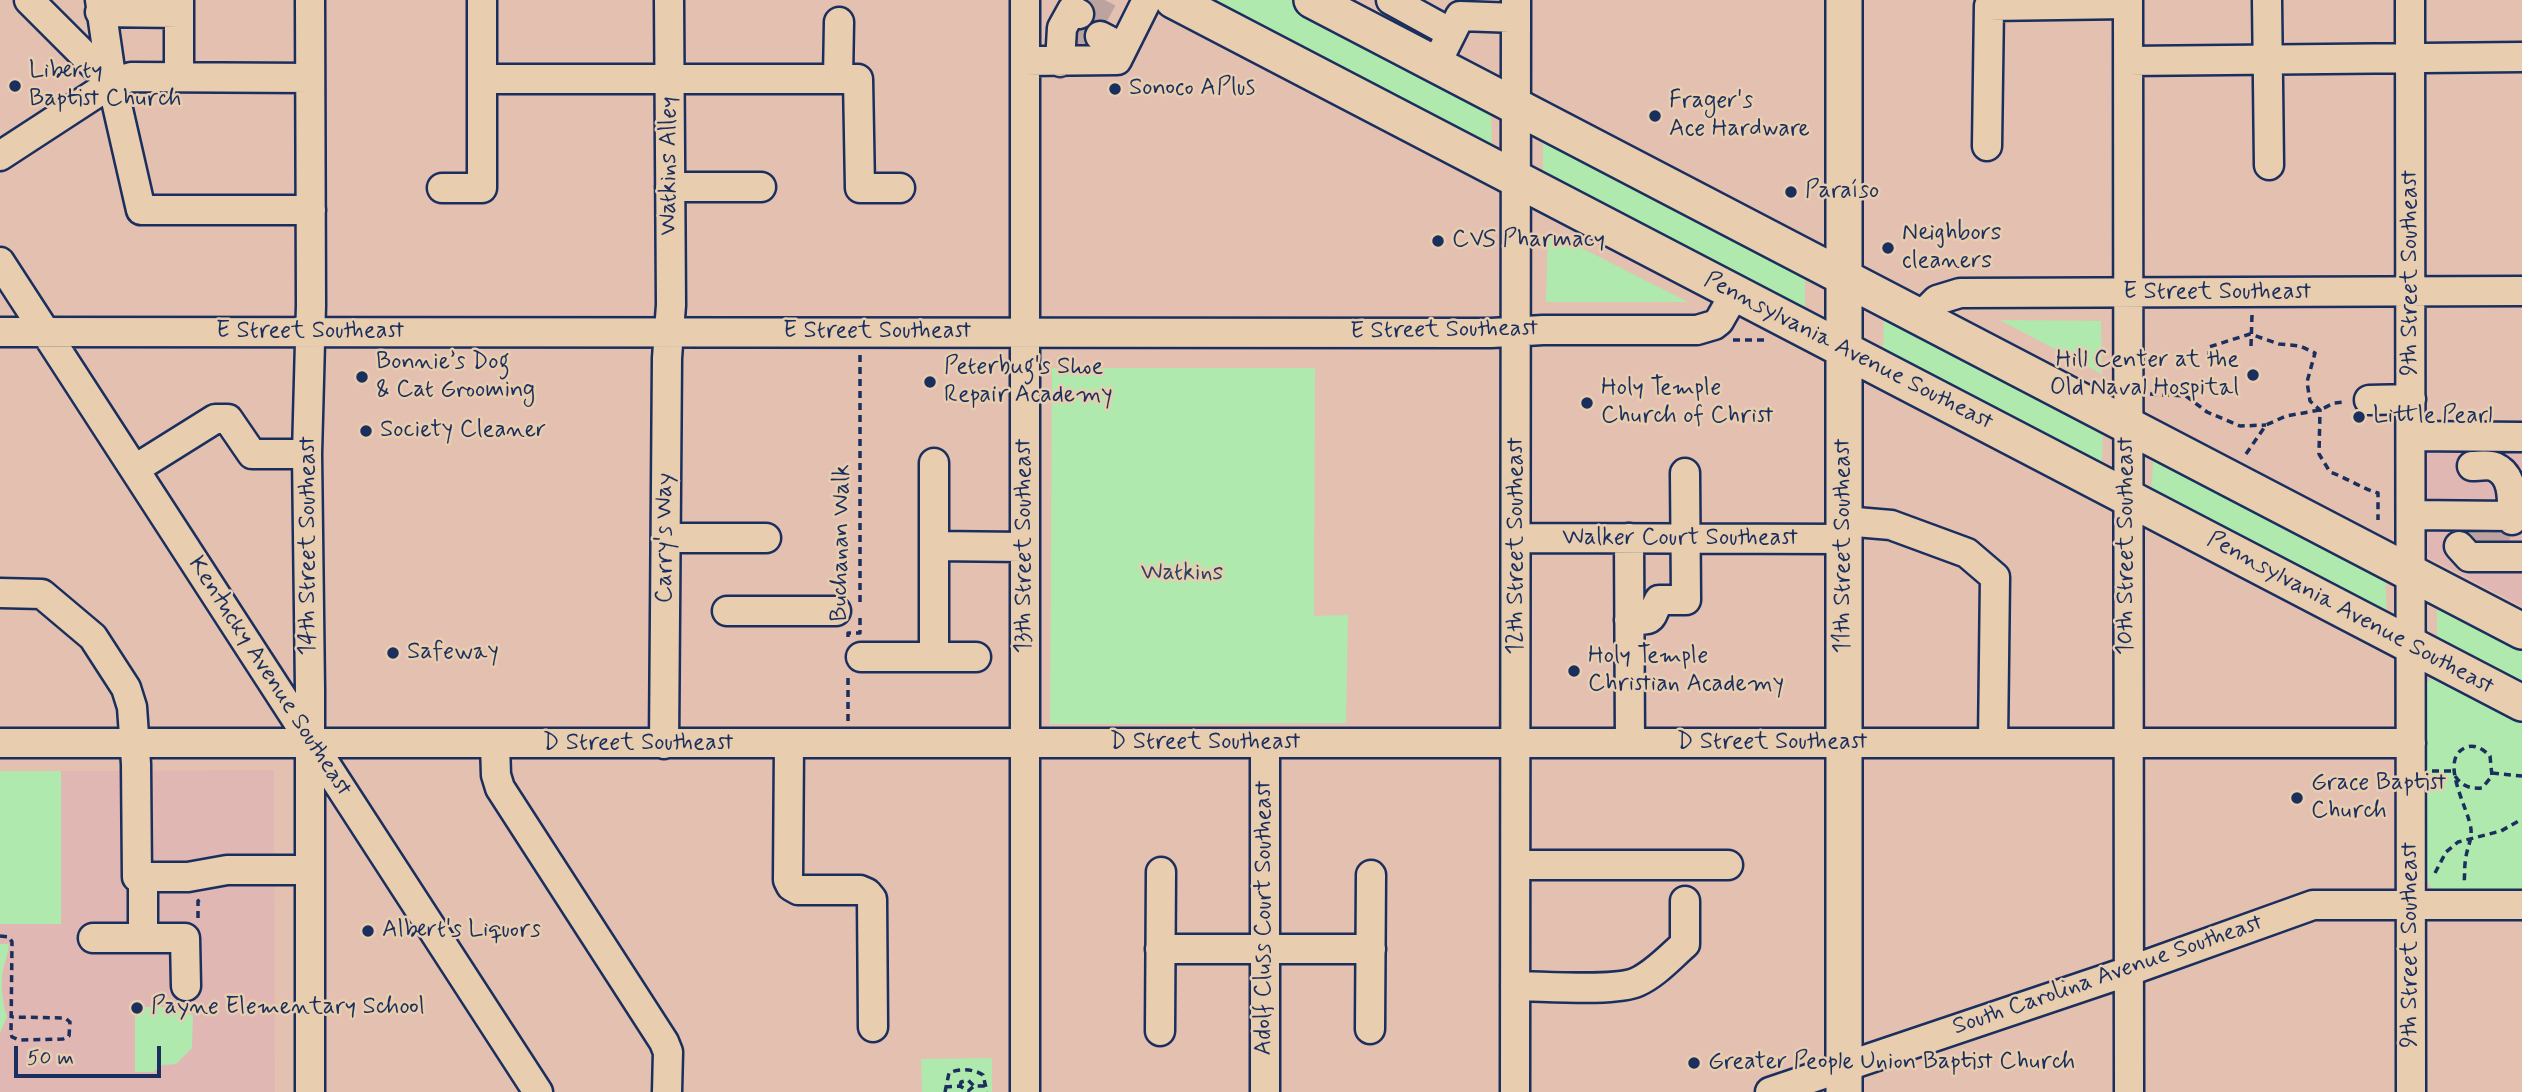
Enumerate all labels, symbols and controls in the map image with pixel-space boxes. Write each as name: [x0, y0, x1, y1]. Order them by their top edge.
place label: Liberty Baptist Church: [29, 58, 181, 114]
place label: Sonoco APlus: [1129, 75, 1255, 103]
marker: Liberty Baptist Church: [7, 78, 23, 94]
marker: Sonoco APlus: [1107, 81, 1123, 97]
place label: Frager's Ace Hardware: [1669, 88, 1810, 144]
street label: Watkins Alley: [656, 96, 684, 236]
marker: Frager's Ace Hardware: [1647, 108, 1663, 124]
street label: 9th Street Southeast: [2397, 170, 2425, 376]
place label: Paraíso: [1805, 178, 1879, 206]
marker: Paraíso: [1783, 184, 1799, 200]
place label: Neighbors cleaners: [1902, 220, 2002, 276]
place label: CVS Pharmacy: [1452, 227, 1605, 255]
marker: CVS Pharmacy: [1430, 233, 1446, 249]
marker: Neighbors cleaners: [1880, 240, 1896, 256]
street label: Pennsylvania Avenue Southeast: [1699, 266, 1997, 438]
street label: E Street Southeast: [2123, 279, 2311, 307]
street label: E Street Southeast: [1350, 315, 1538, 347]
street label: E Street Southeast: [216, 318, 404, 346]
street label: E Street Southeast: [783, 318, 971, 346]
place label: Hill Center at the Old Naval Hospital: [2050, 347, 2239, 403]
place label: Bonnie’s Dog & Cat Grooming: [376, 349, 535, 405]
place label: Peterbug's Shoe Repair Academy: [944, 354, 1113, 410]
marker: Hill Center at the Old Naval Hospital: [2245, 367, 2261, 383]
marker: Bonnie’s Dog & Cat Grooming: [354, 369, 370, 385]
marker: Peterbug's Shoe Repair Academy: [922, 374, 938, 390]
place label: Holy Temple Church of Christ: [1601, 375, 1773, 431]
marker: Holy Temple Church of Christ: [1579, 395, 1595, 411]
place label: Little Pearl: [2373, 403, 2493, 431]
marker: Little Pearl: [2351, 409, 2367, 425]
place label: Society Cleaner: [380, 417, 546, 445]
marker: Society Cleaner: [358, 423, 374, 439]
street label: 14th Street Southeast: [295, 436, 323, 656]
street label: 12th Street Southeast: [1503, 437, 1531, 655]
street label: 10th Street Southeast: [2113, 437, 2141, 655]
street label: 13th Street Southeast: [1011, 438, 1039, 654]
street label: 11th Street Southeast: [1830, 438, 1858, 654]
street label: Buchanan Walk: [826, 464, 858, 622]
street label: Carry's Way: [652, 473, 680, 603]
street label: Walker Court Southeast: [1562, 525, 1798, 553]
street label: Pennsylvania Avenue Southeast: [2202, 526, 2498, 702]
street label: Kentucky Avenue Southeast: [181, 552, 357, 802]
park label: Watkins: [1141, 560, 1223, 588]
place label: Safeway: [407, 639, 499, 667]
place label: Holy Temple Christian Academy: [1588, 643, 1784, 699]
marker: Safeway: [385, 645, 401, 661]
marker: Holy Temple Christian Academy: [1566, 663, 1582, 679]
street label: D Street Southeast: [1110, 729, 1300, 757]
street label: D Street Southeast: [1677, 729, 1867, 757]
street label: D Street Southeast: [543, 730, 733, 758]
place label: Grace Baptist Church: [2311, 770, 2446, 826]
street label: Adolf Cluss Court Southeast: [1251, 780, 1279, 1056]
marker: Grace Baptist Church: [2289, 790, 2305, 806]
street label: 9th Street Southeast: [2397, 842, 2425, 1048]
street label: South Carolina Avenue Southeast: [1949, 909, 2267, 1043]
place label: Albert's Liquors: [382, 917, 541, 945]
marker: Albert's Liquors: [360, 923, 376, 939]
place label: Payne Elementary School: [151, 994, 425, 1022]
marker: Payne Elementary School: [129, 1000, 145, 1016]
scale bar: [18, 1032, 164, 1076]
text: 50 m: [27, 1044, 74, 1072]
place label: Greater People Union Baptist Church: [1708, 1049, 2075, 1077]
marker: Greater People Union Baptist Church: [1686, 1055, 1702, 1071]

